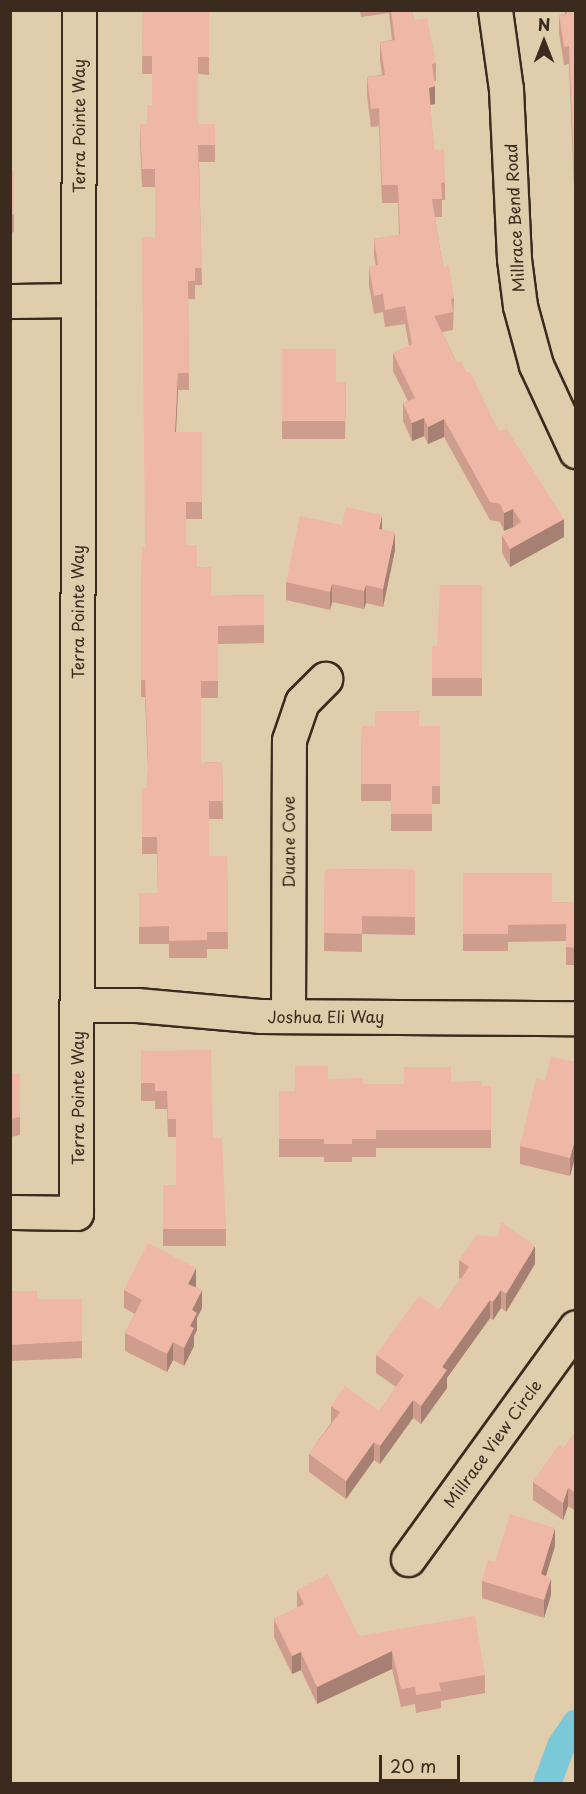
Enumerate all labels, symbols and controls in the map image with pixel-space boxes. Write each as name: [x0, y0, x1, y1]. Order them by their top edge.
north arrow: [514, 12, 574, 72]
text: N: [538, 12, 550, 36]
street label: Terra Pointe Way: [68, 59, 88, 193]
street label: Millrace Bend Road: [500, 143, 528, 293]
street label: Terra Pointe Way: [67, 545, 87, 679]
street label: Duane Cove: [278, 795, 298, 889]
street label: Joshua Eli Way: [267, 1006, 385, 1026]
street label: Terra Pointe Way: [67, 1031, 87, 1165]
street label: Millrace View Circle: [439, 1375, 545, 1511]
scale bar: [382, 1743, 463, 1781]
text: 20 m: [390, 1752, 436, 1779]

